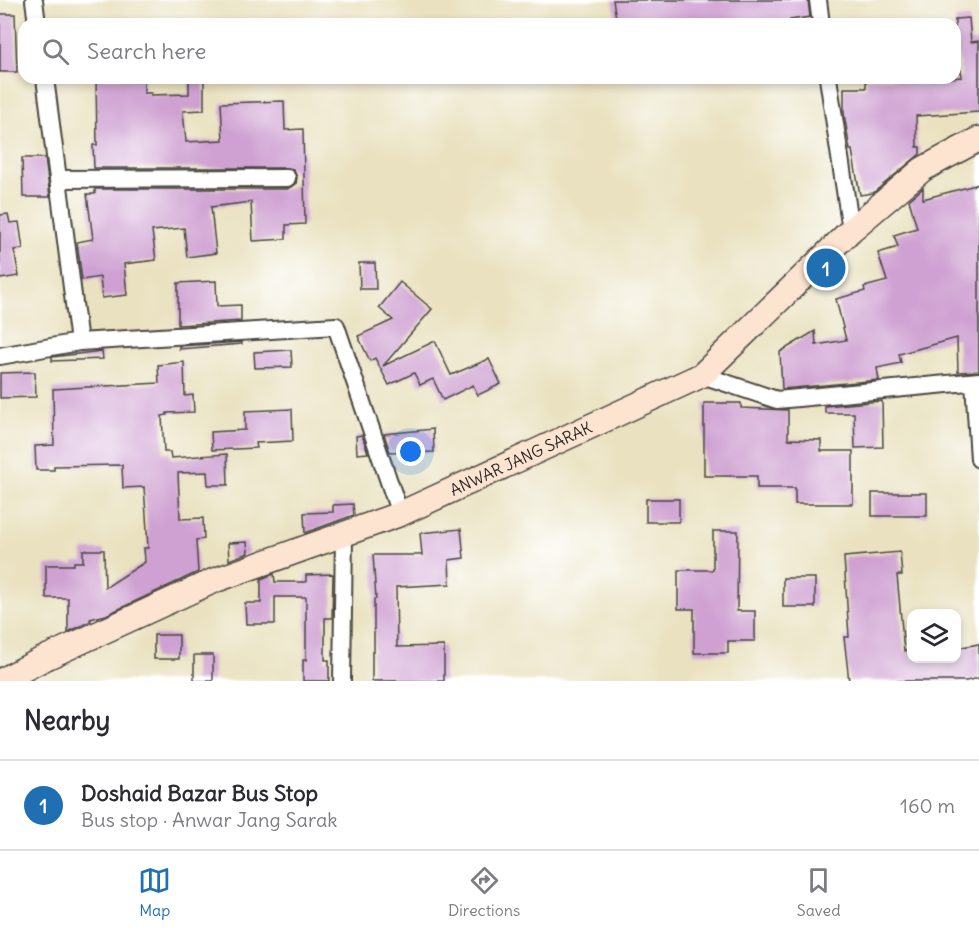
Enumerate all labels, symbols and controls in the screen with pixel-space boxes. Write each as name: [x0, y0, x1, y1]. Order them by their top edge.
search box: [18, 18, 961, 84]
icon: search: [39, 35, 72, 68]
text: Search here: [87, 37, 206, 65]
pin: 1: [806, 246, 846, 290]
street label: ANWAR JANG SARAK: [446, 417, 595, 500]
your location: [396, 437, 425, 466]
map controls: [907, 609, 961, 663]
button: layers: [907, 609, 961, 663]
text: Nearby: [24, 704, 110, 737]
text: Doshaid Bazar Bus Stop: [81, 779, 318, 807]
text: 1: [40, 793, 47, 818]
text: 160 m: [900, 793, 955, 818]
text: Bus stop · Anwar Jang Sarak: [81, 807, 338, 832]
tab: Map: [138, 864, 171, 920]
tab: Directions: [448, 864, 520, 920]
tab: Saved: [797, 864, 841, 920]

